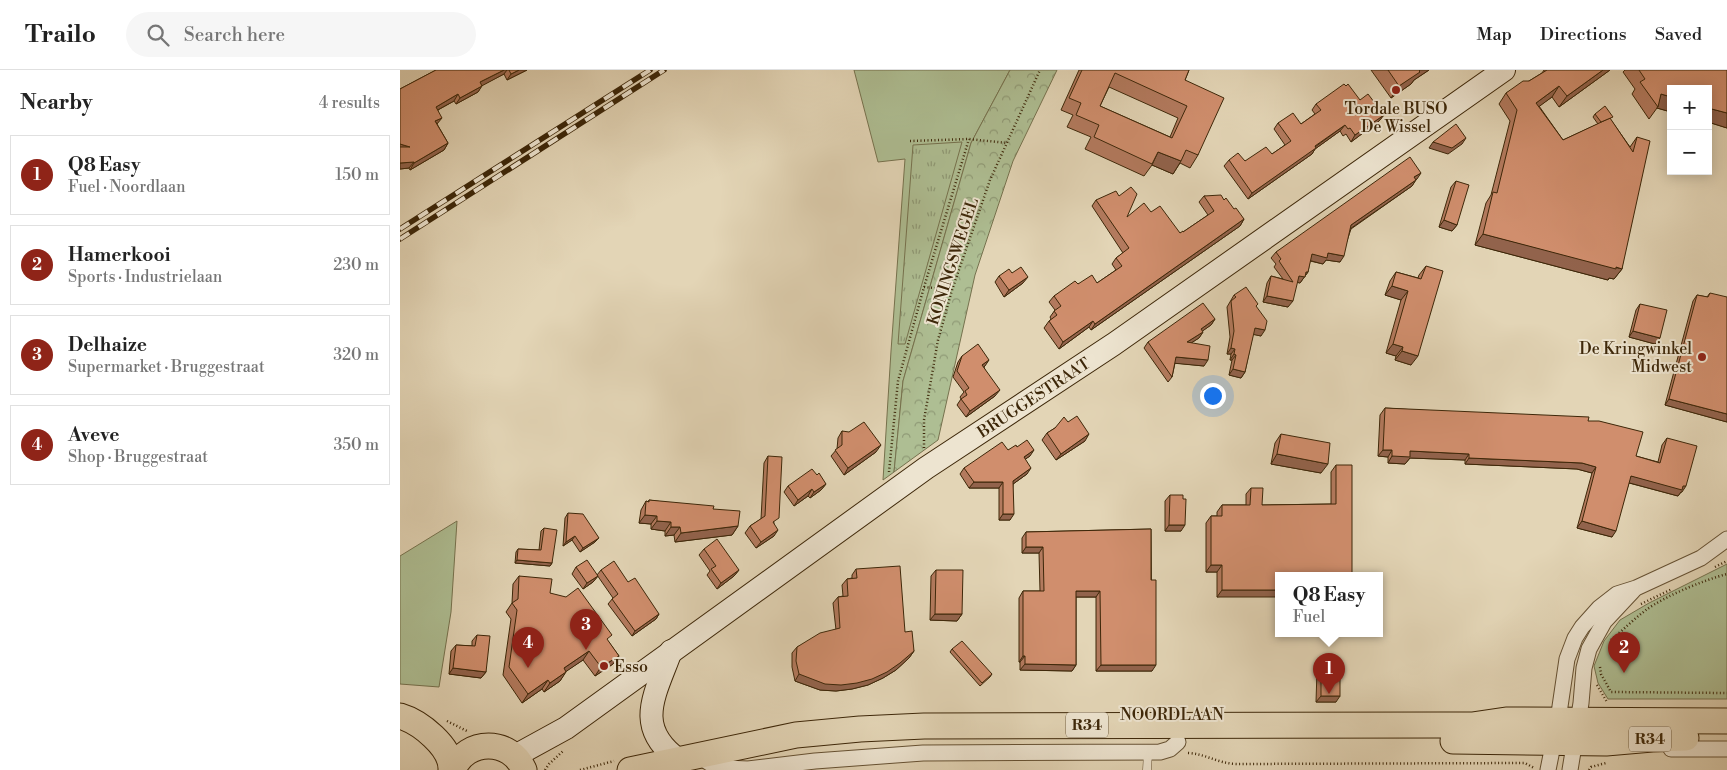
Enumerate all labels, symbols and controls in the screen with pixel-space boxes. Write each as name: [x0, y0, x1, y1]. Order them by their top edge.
search box: [126, 12, 476, 57]
text: Trailo: [25, 20, 96, 50]
icon: search: [144, 21, 172, 49]
text: Search here: [184, 23, 285, 47]
text: Map: [1476, 23, 1512, 46]
text: Directions: [1540, 23, 1627, 46]
text: Saved: [1655, 23, 1702, 46]
marker: Tordale BUSO De Wissel: [1390, 84, 1402, 96]
map controls: [1667, 85, 1712, 175]
button: +: [1667, 85, 1712, 130]
text: Nearby: [20, 90, 93, 116]
text: 4 results: [319, 93, 380, 113]
place label: Tordale BUSO De Wissel: [1345, 99, 1447, 137]
button: −: [1667, 130, 1712, 175]
text: Q8 Easy: [68, 153, 140, 177]
text: 1: [33, 165, 41, 185]
text: 150 m: [335, 165, 379, 185]
text: Fuel · Noordlaan: [68, 177, 186, 197]
street label: KONINGSWEGEL: [923, 195, 983, 327]
text: Hamerkooi: [68, 243, 171, 267]
text: 2: [32, 255, 42, 275]
text: 230 m: [333, 255, 379, 275]
text: Sports · Industrielaan: [68, 267, 222, 287]
text: Delhaize: [68, 333, 147, 357]
place label: De Kringwinkel Midwest: [1579, 339, 1692, 377]
text: 3: [32, 345, 42, 365]
text: 320 m: [333, 345, 379, 365]
marker: De Kringwinkel Midwest: [1696, 351, 1708, 363]
street label: BRUGGESTRAAT: [973, 353, 1094, 443]
text: Supermarket · Bruggestraat: [68, 357, 265, 377]
your location: [1200, 383, 1226, 409]
text: Aveve: [68, 423, 119, 447]
text: 4: [32, 435, 42, 455]
text: 350 m: [333, 435, 379, 455]
text: Shop · Bruggestraat: [68, 447, 208, 467]
popup: [1275, 572, 1383, 637]
text: Q8 Easy: [1293, 583, 1365, 607]
text: Fuel: [1293, 607, 1325, 627]
pin: 3: [570, 609, 602, 650]
pin: 4: [512, 627, 544, 668]
pin: 2: [1608, 632, 1640, 673]
pin: 1: [1313, 653, 1345, 694]
place label: Esso: [614, 657, 648, 677]
marker: Esso: [598, 660, 610, 672]
street label: NOORDLAAN: [1120, 705, 1224, 725]
road number: R34: [1066, 712, 1108, 738]
road number: R34: [1629, 726, 1671, 752]

